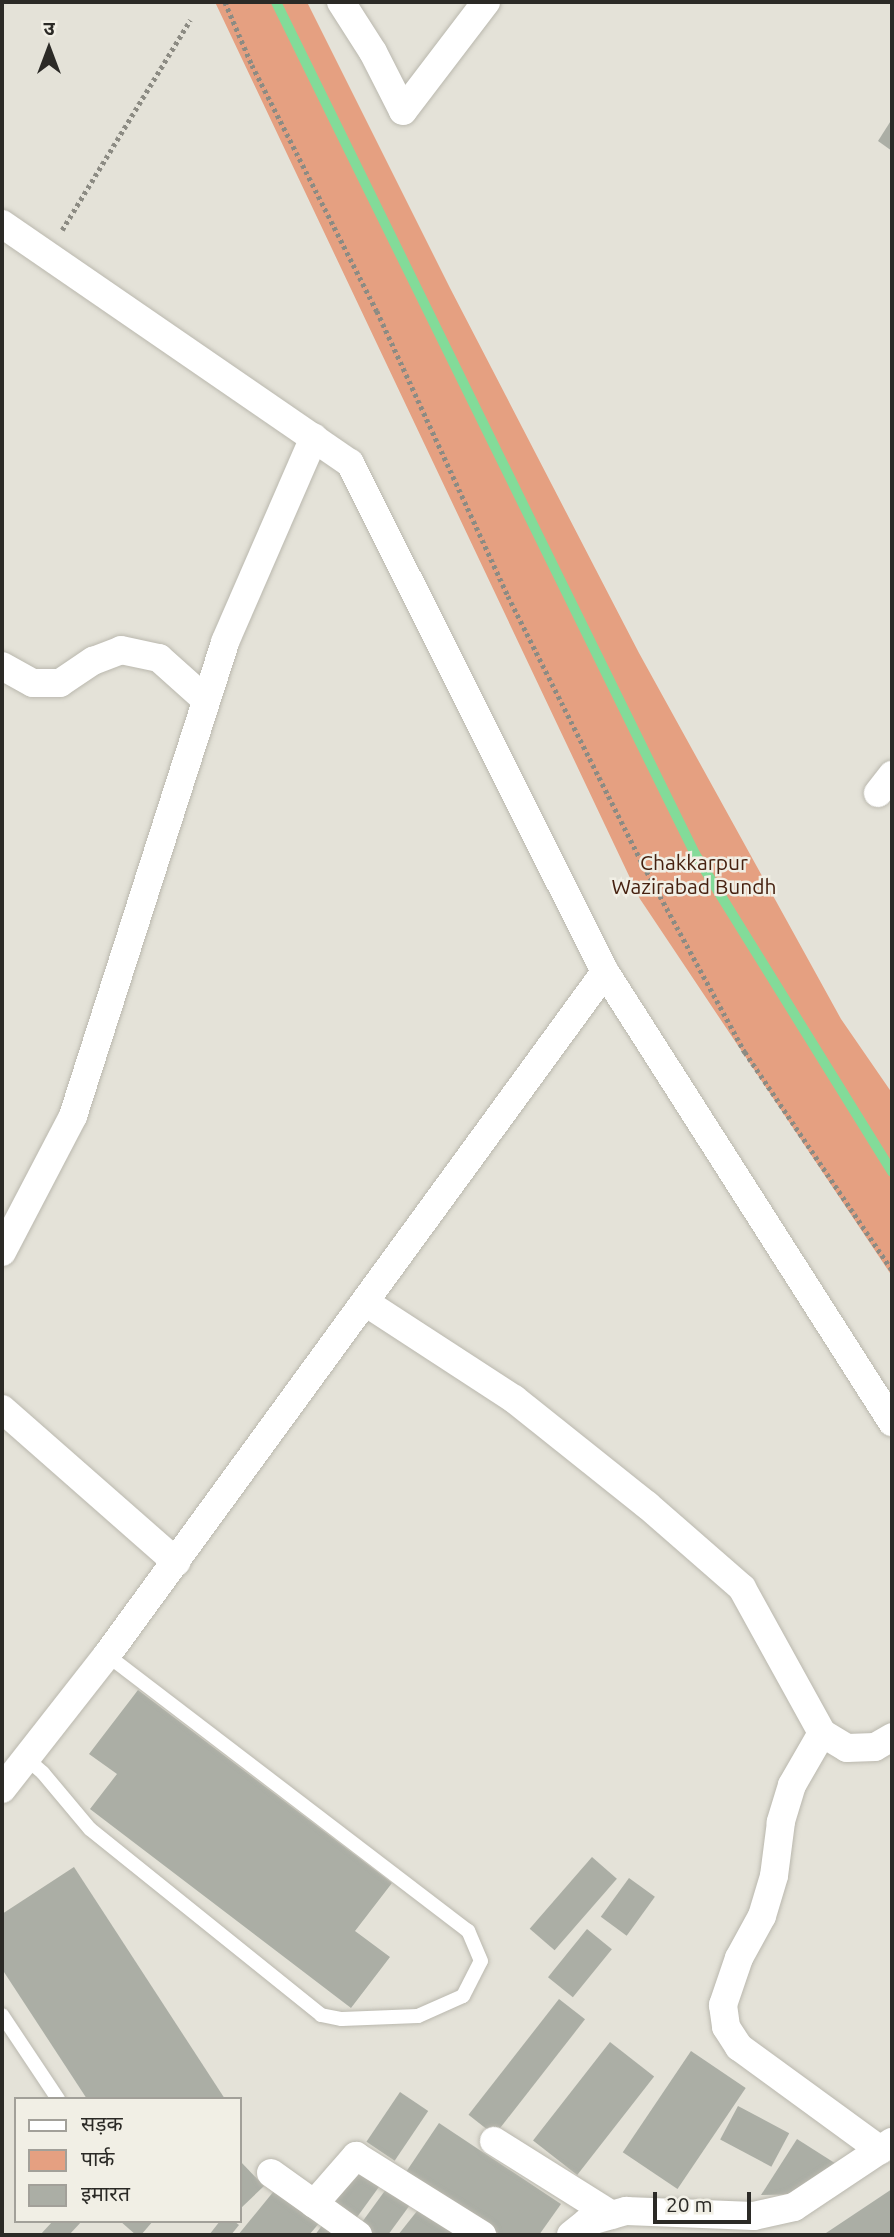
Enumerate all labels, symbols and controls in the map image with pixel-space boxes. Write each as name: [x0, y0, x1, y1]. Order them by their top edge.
north arrow: [14, 14, 84, 84]
text: उ: [43, 17, 55, 39]
park label: Chakkarpur Wazirabad Bundh: [611, 849, 777, 899]
legend: [14, 2097, 242, 2223]
text: सड़क: [81, 2111, 123, 2135]
text: पार्क: [81, 2146, 115, 2170]
scale bar: [656, 2178, 754, 2222]
text: इमारत: [81, 2181, 130, 2205]
text: 20 m: [666, 2192, 713, 2216]

